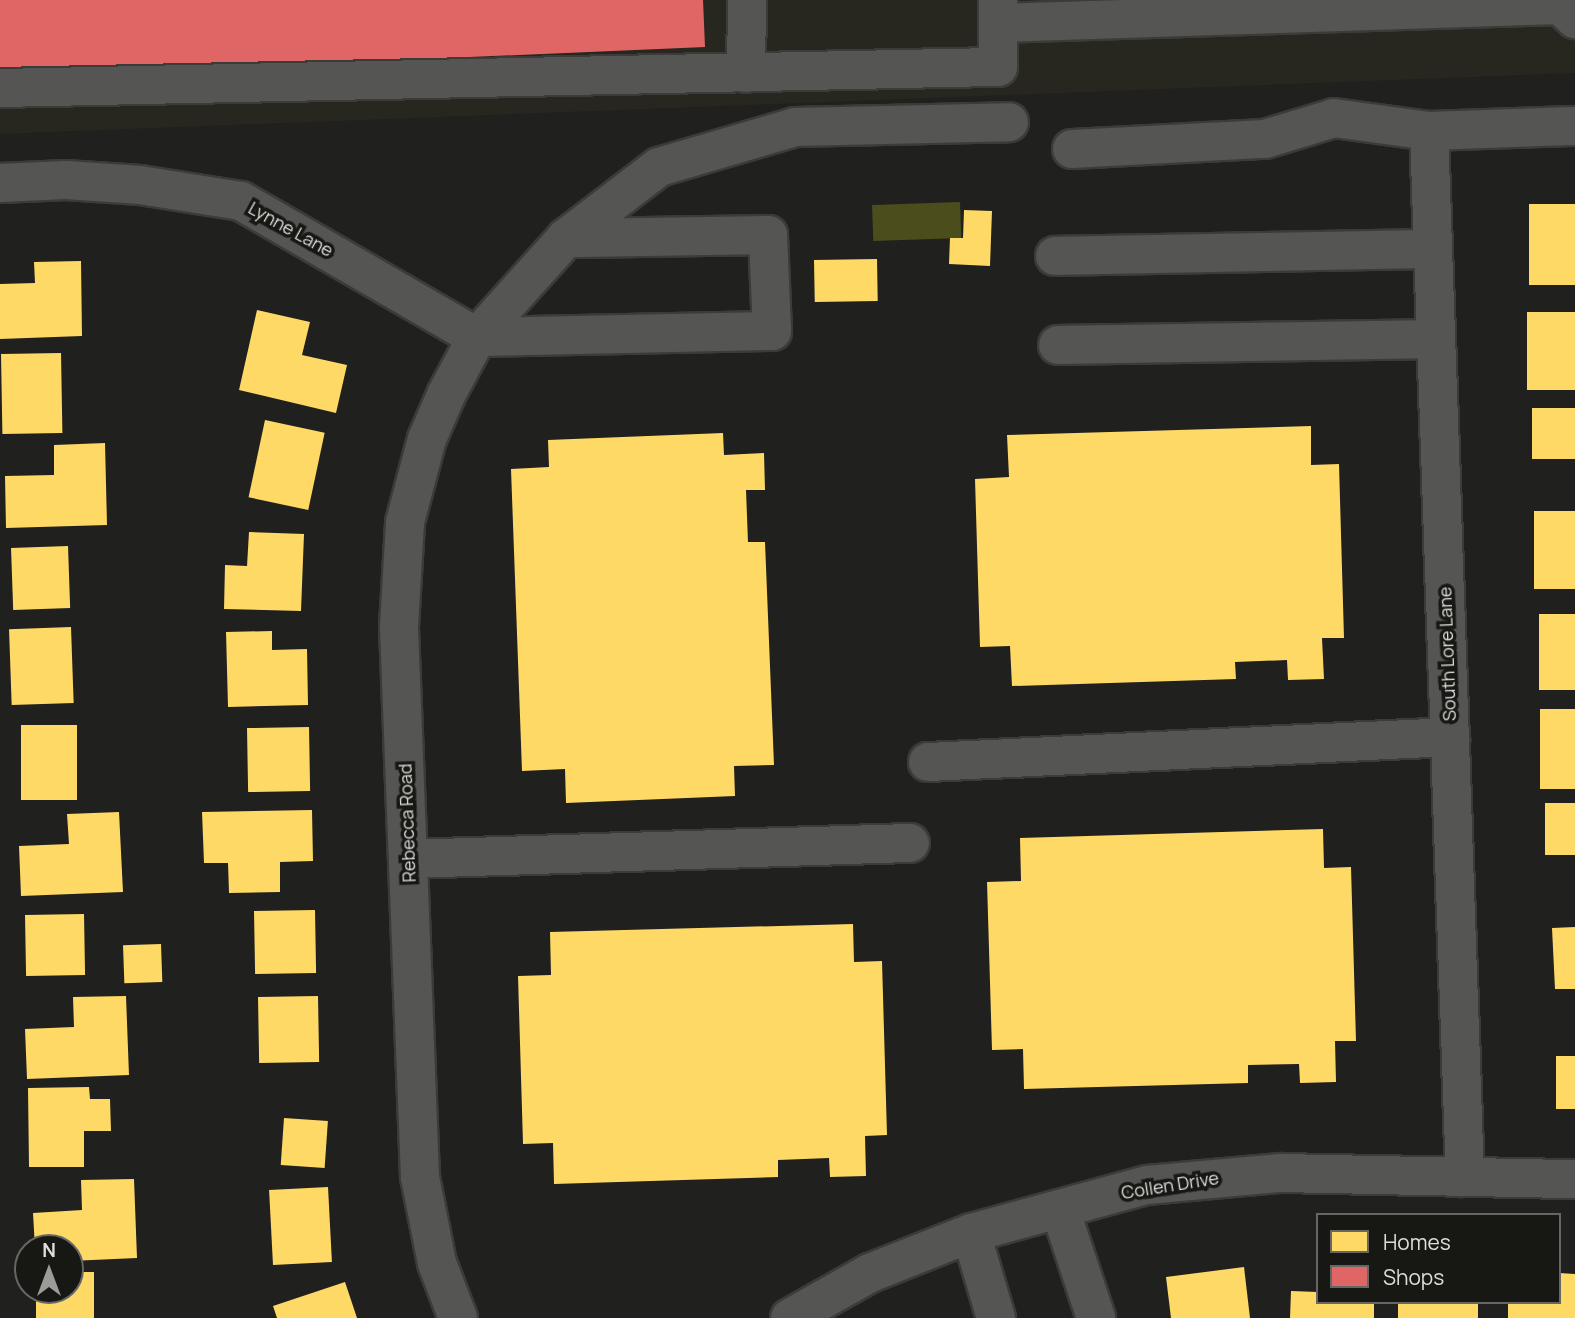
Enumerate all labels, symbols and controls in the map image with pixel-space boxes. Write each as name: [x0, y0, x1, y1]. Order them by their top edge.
street label: Lynne Lane: [245, 197, 337, 261]
street label: South Lore Lane: [1434, 586, 1460, 722]
street label: Rebecca Road: [394, 763, 420, 883]
street label: Collen Drive: [1120, 1167, 1220, 1203]
legend: [1316, 1213, 1561, 1304]
text: Homes: [1383, 1228, 1451, 1256]
north arrow: [14, 1234, 84, 1304]
text: N: [42, 1237, 56, 1263]
text: Shops: [1383, 1263, 1444, 1291]

